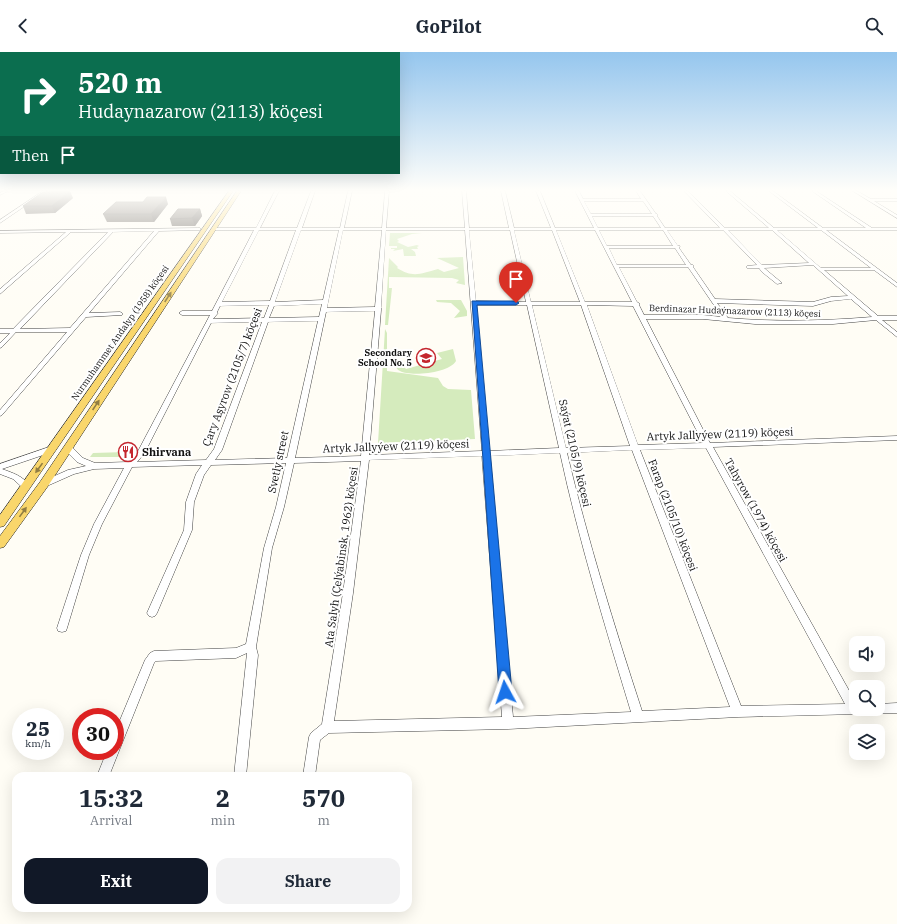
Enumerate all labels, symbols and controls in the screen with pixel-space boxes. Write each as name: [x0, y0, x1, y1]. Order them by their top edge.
icon: back: [12, 15, 34, 37]
text: GoPilot: [416, 15, 481, 38]
icon: search: [863, 15, 885, 37]
text: 520 m: [78, 64, 162, 101]
icon: right: [12, 68, 64, 120]
text: Hudaynazarow (2113) köçesi: [78, 100, 323, 123]
icon: arrive: [57, 144, 79, 166]
text: Then: [12, 146, 49, 165]
pin: [499, 262, 533, 303]
street label: Nurmuhammet Andalyp (1958) köçesi: [69, 263, 171, 402]
icon: arrive: [505, 268, 527, 290]
one-way arrow: [165, 291, 172, 303]
street label: Berdinazar Hudaýnazarow (2113) köçesi: [649, 302, 821, 319]
street label: Çary Aşyrow (2105/7) köçesi: [199, 305, 265, 448]
place label: Secondary School No. 5: [358, 347, 413, 368]
school or university icon: Secondary School No. 5: [415, 347, 437, 369]
street label: Saýat (2105/9) köçesi: [556, 398, 594, 509]
one-way arrow: [92, 400, 100, 410]
street label: Artyk Jallyýew (2119) köçesi: [646, 424, 794, 444]
street label: Svetly street: [265, 429, 291, 494]
street label: Artyk Jallyýew (2119) köçesi: [322, 436, 470, 456]
restaurant icon: Shirvana: [117, 441, 139, 463]
place label: Shirvana: [142, 445, 191, 459]
street label: Tahyrow (1974) köçesi: [722, 456, 791, 565]
street label: Farap (2105/10) köçesi: [645, 457, 701, 574]
one-way arrow: [35, 463, 43, 473]
street label: Ata Salyh (Çelýabinsk, 1962) köçesi: [321, 465, 361, 648]
one-way arrow: [19, 507, 27, 518]
map controls: [849, 636, 885, 760]
button: sound: [849, 636, 885, 672]
position arrow: [484, 671, 526, 713]
button: search: [849, 680, 885, 716]
speed limit sign: 30: [72, 708, 124, 760]
text: 25: [26, 715, 50, 742]
button: layers: [849, 724, 885, 760]
text: km/h: [25, 737, 51, 750]
text: 15:32: [79, 782, 144, 814]
text: 2: [216, 782, 230, 814]
text: 570: [302, 782, 345, 814]
text: Arrival: [90, 812, 132, 829]
text: min: [210, 812, 235, 829]
text: m: [317, 812, 330, 829]
button: Exit: [24, 858, 208, 904]
button: Share: [216, 858, 400, 904]

